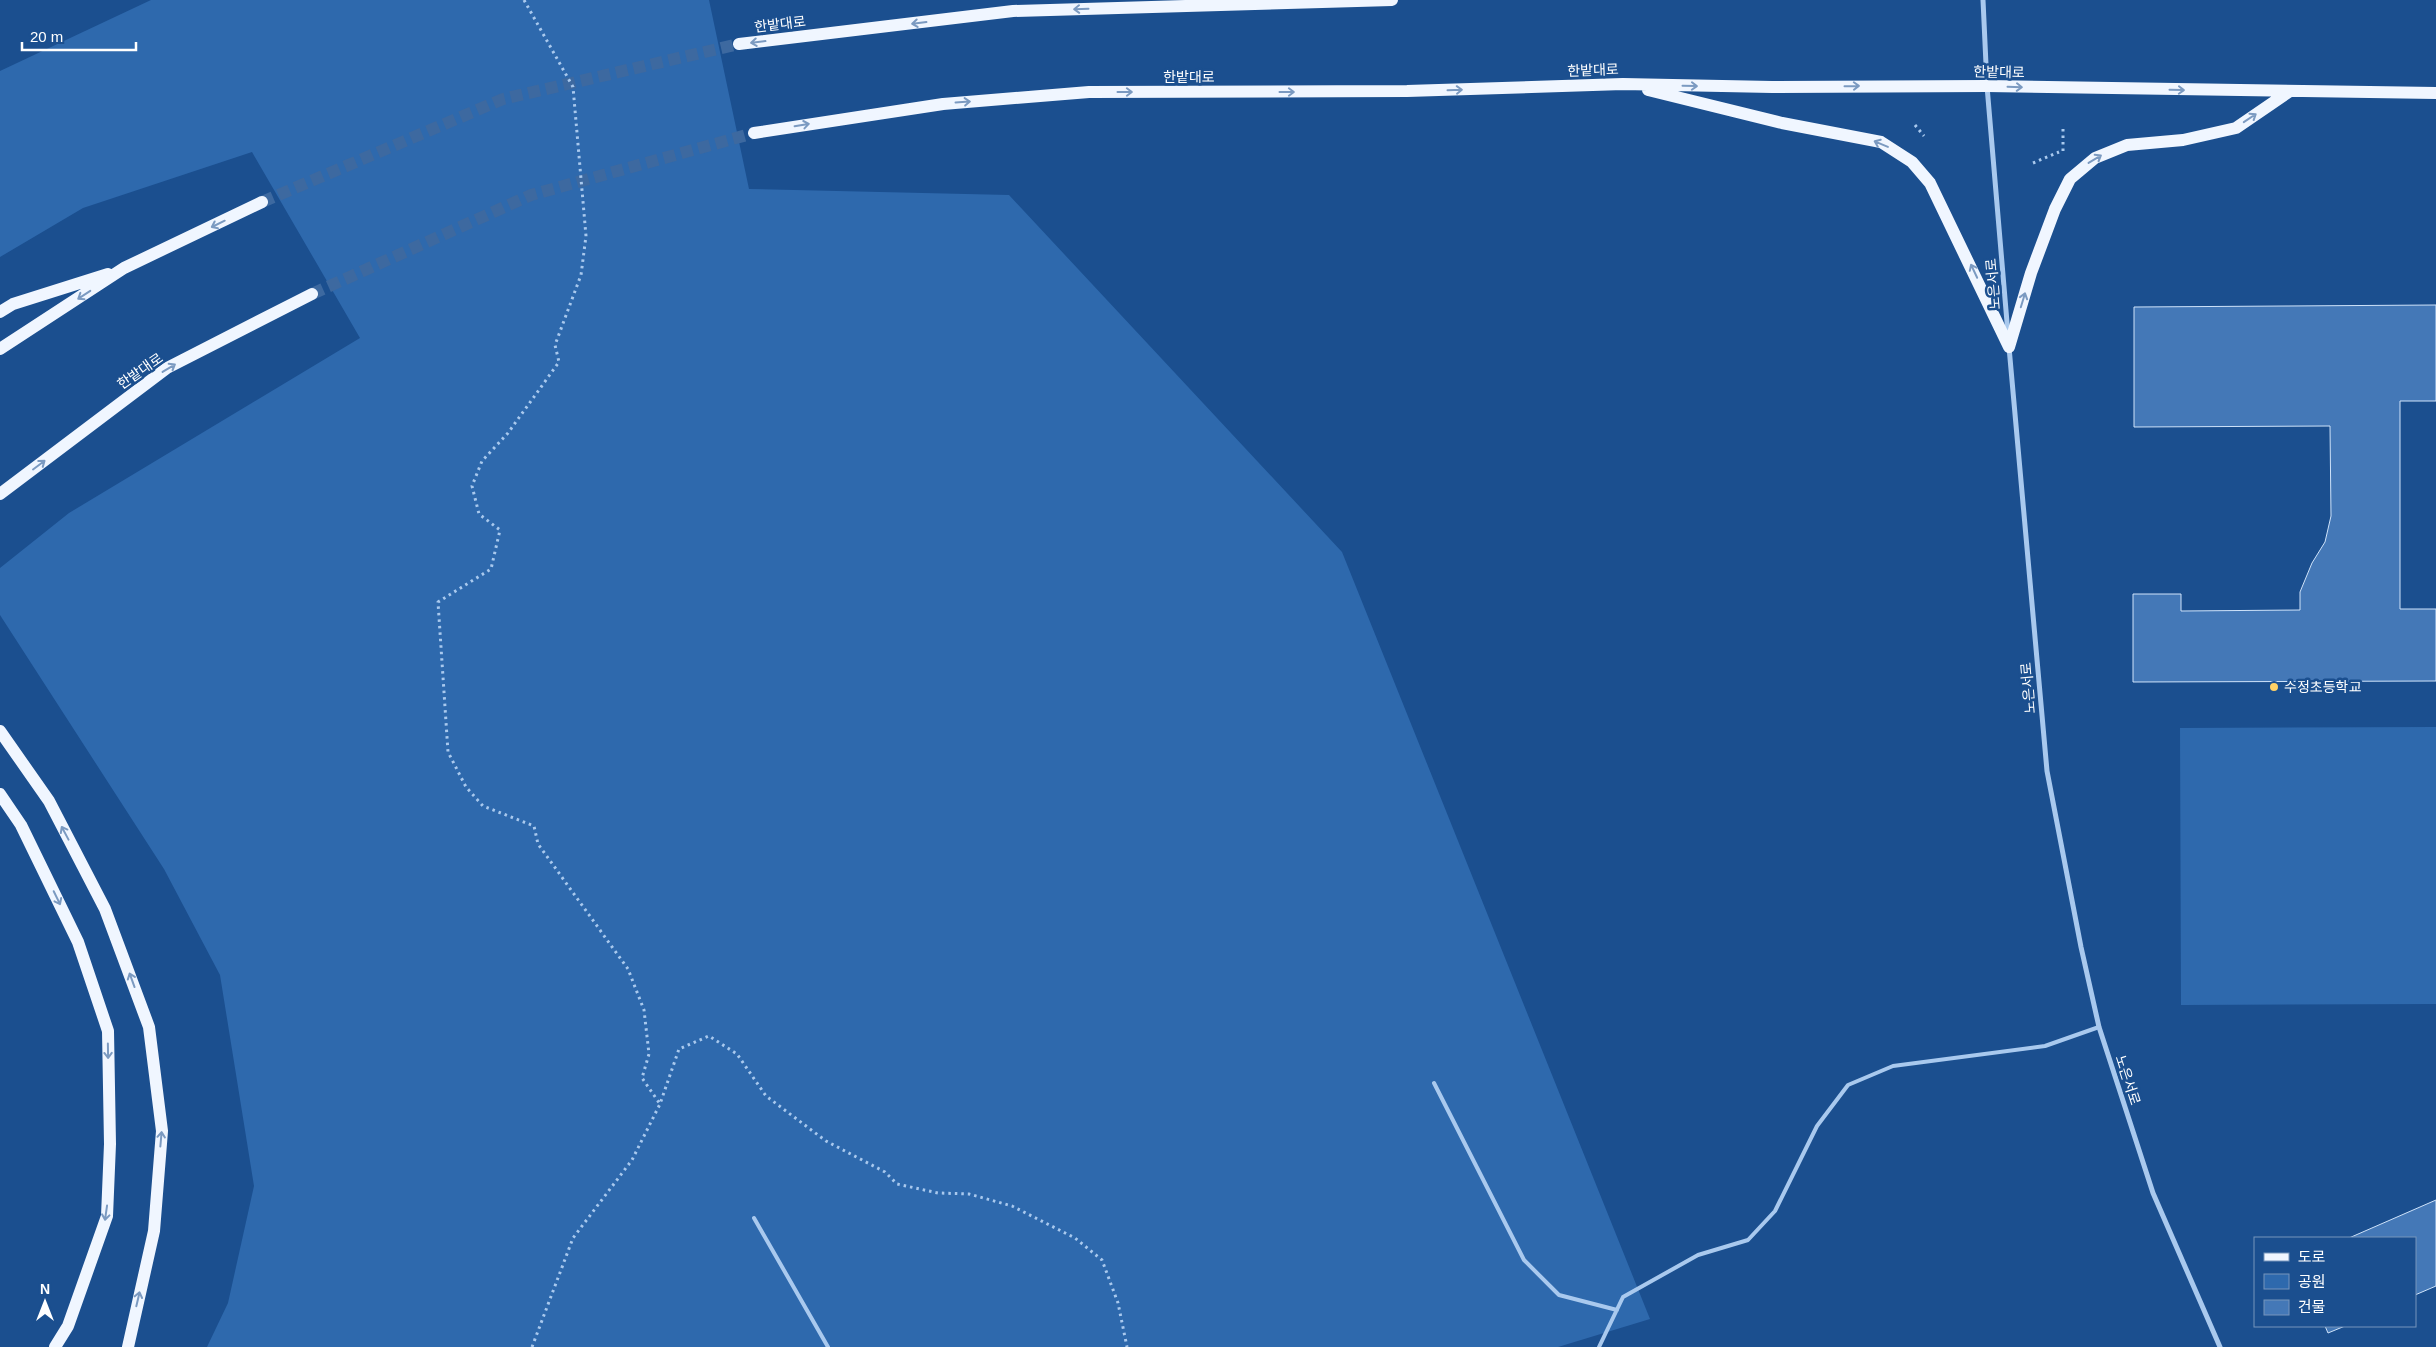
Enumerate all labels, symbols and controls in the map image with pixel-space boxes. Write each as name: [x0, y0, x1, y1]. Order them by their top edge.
one-way arrow: [1073, 4, 1089, 14]
street label: 한밭대로: [753, 13, 807, 35]
one-way arrow: [911, 18, 927, 28]
scale bar: [22, 20, 136, 52]
text: 20 m: [30, 28, 63, 45]
one-way arrow: [750, 37, 766, 47]
street label: 한밭대로: [1567, 61, 1619, 79]
street label: 한밭대로: [1973, 64, 2025, 80]
street label: 한밭대로: [1163, 69, 1215, 85]
one-way arrow: [1681, 81, 1697, 90]
one-way arrow: [1844, 81, 1860, 91]
one-way arrow: [2006, 82, 2022, 92]
one-way arrow: [1447, 85, 1463, 94]
one-way arrow: [2168, 85, 2185, 95]
one-way arrow: [1116, 87, 1132, 97]
one-way arrow: [1278, 87, 1295, 97]
one-way arrow: [954, 98, 970, 107]
one-way arrow: [2243, 113, 2257, 123]
one-way arrow: [793, 120, 809, 130]
one-way arrow: [1874, 139, 1889, 148]
one-way arrow: [2088, 154, 2102, 164]
one-way arrow: [211, 219, 226, 229]
street label: 노은서로: [1983, 258, 2003, 310]
one-way arrow: [1968, 264, 1978, 279]
one-way arrow: [77, 290, 91, 300]
one-way arrow: [2019, 293, 2029, 309]
street label: 한밭대로: [114, 350, 166, 392]
one-way arrow: [162, 363, 176, 373]
one-way arrow: [32, 460, 46, 470]
street label: 노은서로: [2018, 662, 2038, 714]
place label: 수정초등학교: [2284, 679, 2361, 695]
marker: 수정초등학교: [2268, 681, 2280, 693]
one-way arrow: [60, 825, 70, 840]
one-way arrow: [52, 890, 62, 905]
one-way arrow: [127, 973, 136, 989]
one-way arrow: [104, 1042, 113, 1058]
street label: 노은서로: [2112, 1053, 2144, 1107]
one-way arrow: [157, 1131, 166, 1147]
one-way arrow: [101, 1204, 111, 1220]
legend: [2254, 1237, 2416, 1327]
text: 도로: [2298, 1248, 2326, 1265]
text: 공원: [2298, 1273, 2326, 1290]
north arrow: [20, 1277, 70, 1327]
text: N: [40, 1281, 50, 1297]
one-way arrow: [134, 1292, 144, 1308]
text: 건물: [2298, 1298, 2326, 1315]

